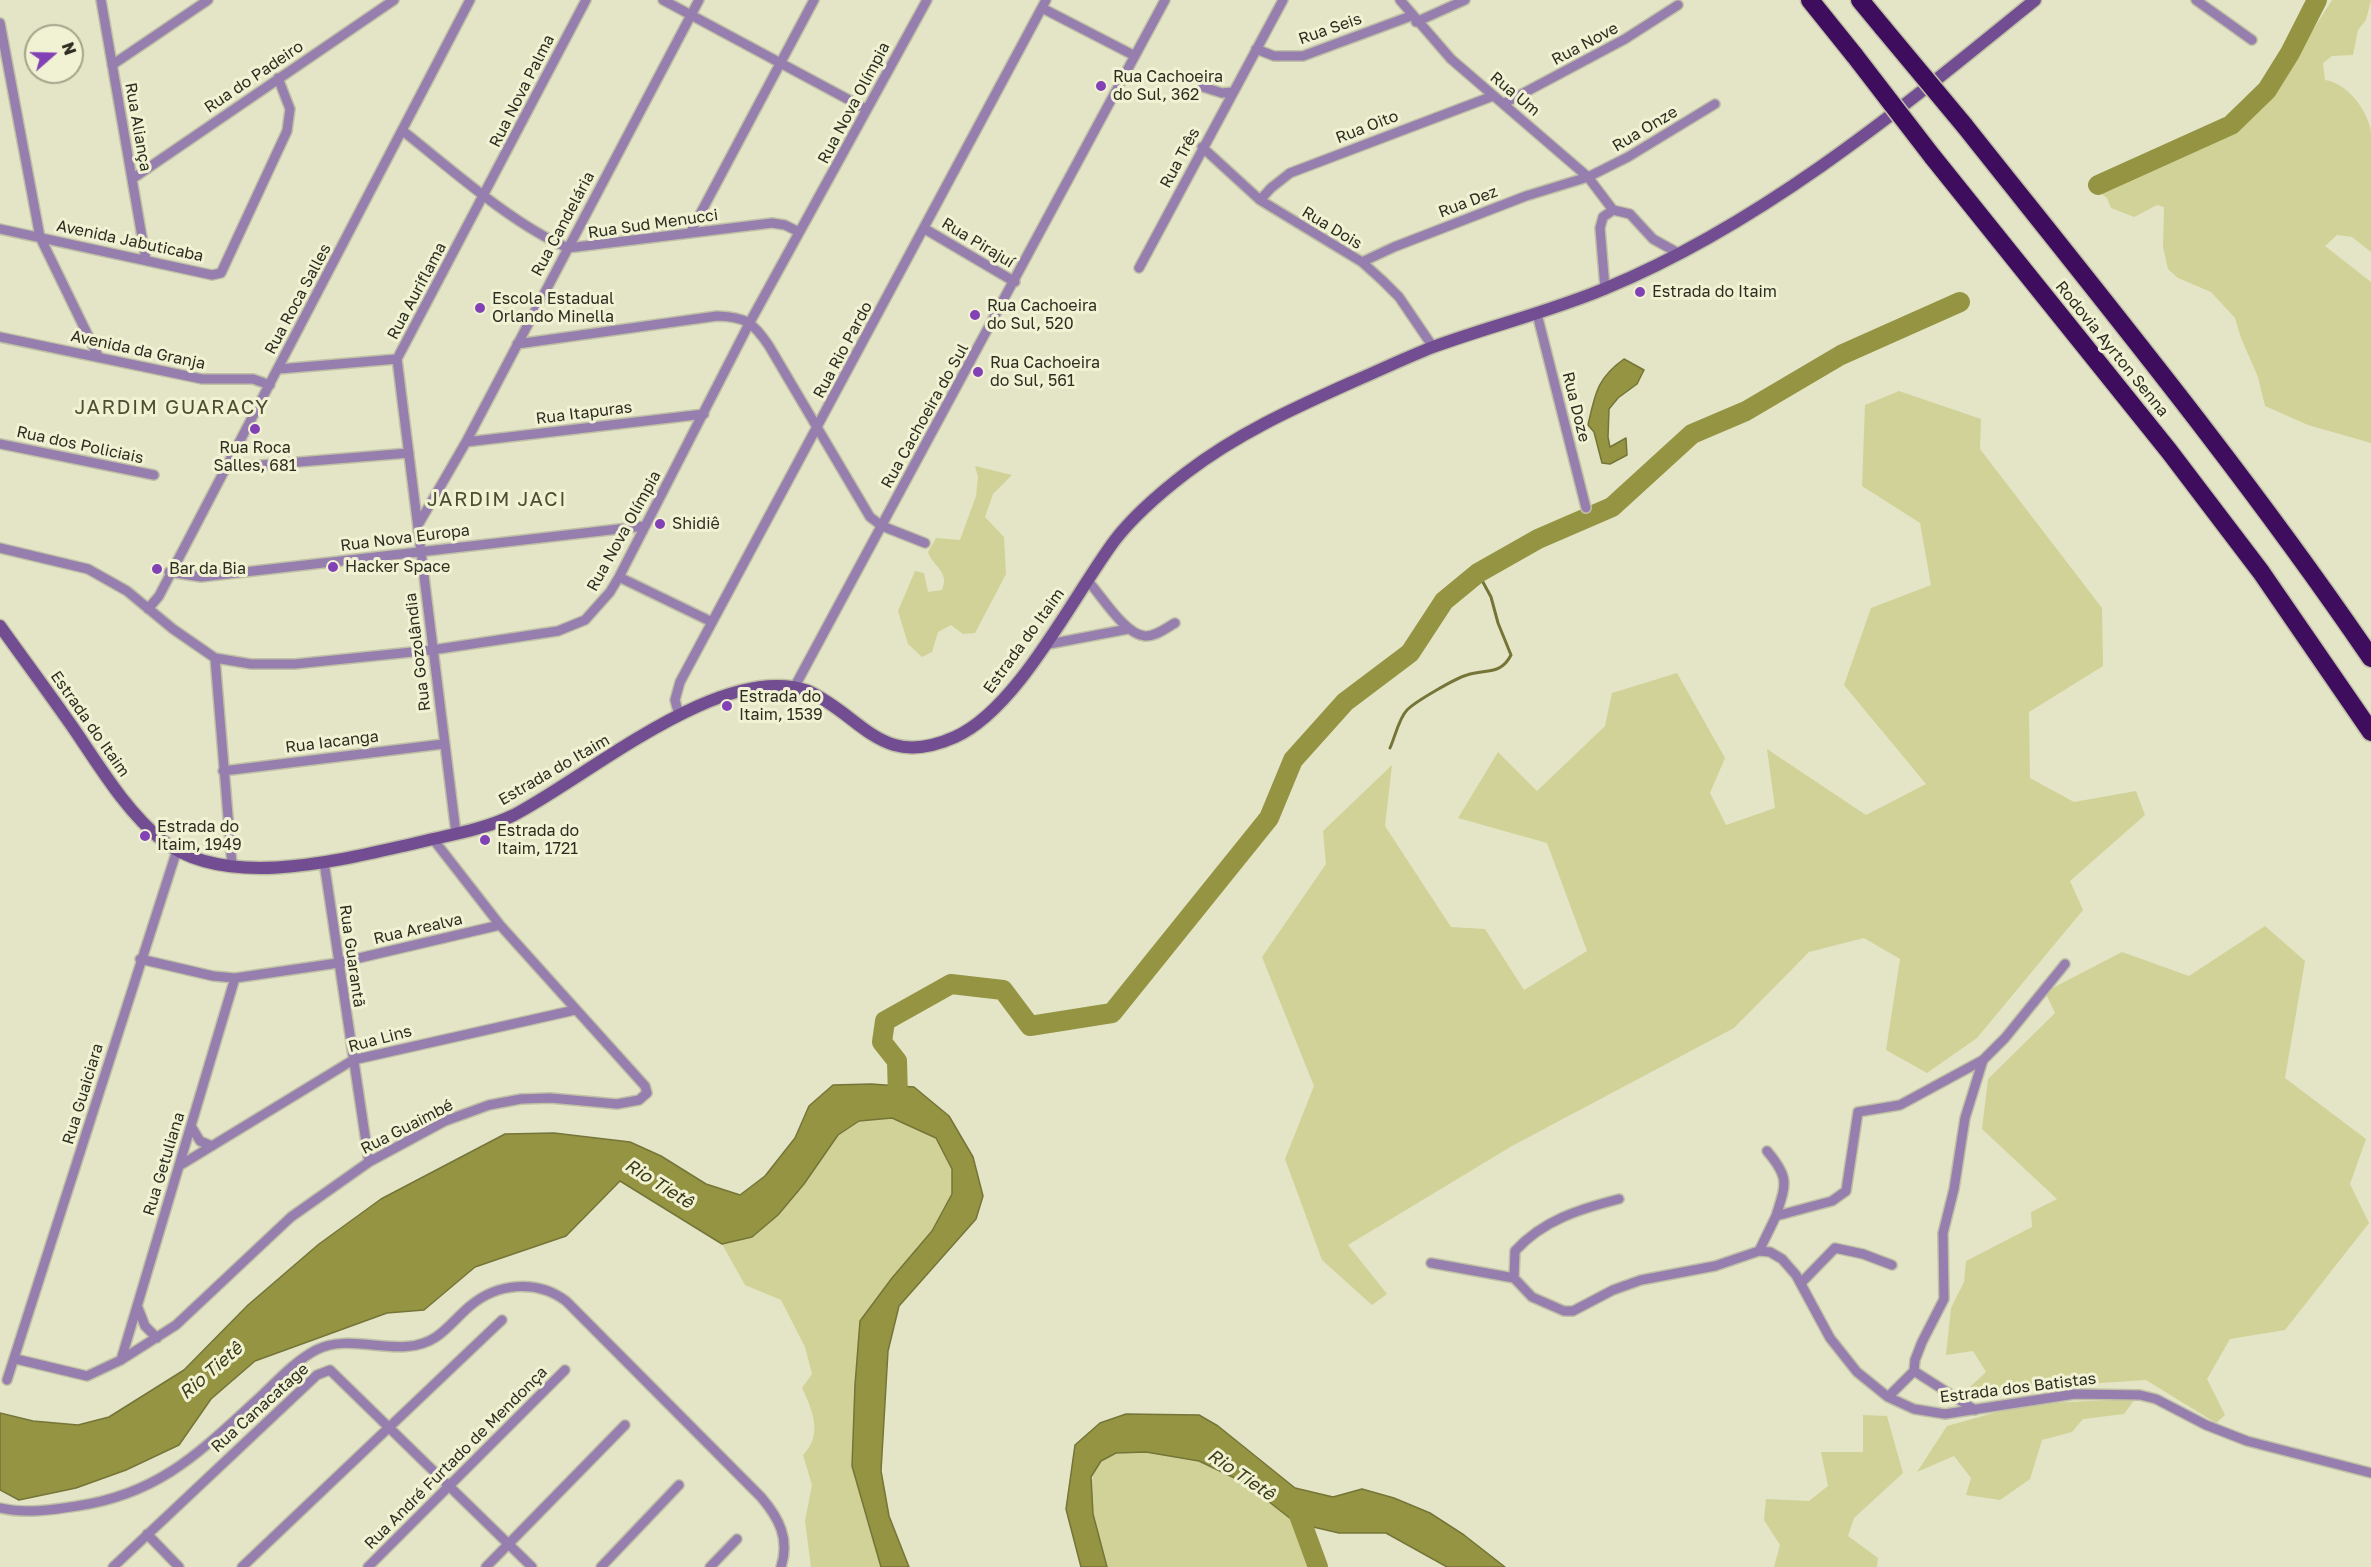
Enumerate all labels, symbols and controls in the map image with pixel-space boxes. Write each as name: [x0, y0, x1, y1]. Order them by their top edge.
street label: Rua Seis: [1296, 9, 1364, 49]
street label: Rua Nove: [1548, 18, 1622, 70]
north arrow: [24, 24, 84, 84]
street label: Rua Nova Palma: [485, 31, 559, 151]
street label: Rua do Padeiro: [201, 37, 307, 117]
text: N: [58, 39, 81, 58]
street label: Rua Nova Olímpia: [814, 39, 894, 167]
place label: Rua Cachoeira do Sul, 362: [1113, 67, 1223, 105]
street label: Rua Um: [1486, 68, 1544, 120]
marker: Rua Cachoeira do Sul, 362: [1094, 79, 1108, 93]
street label: Rua Aliança: [121, 81, 155, 173]
street label: Rua Onze: [1609, 102, 1681, 156]
street label: Rua Oito: [1333, 106, 1401, 148]
street label: Rua Três: [1156, 125, 1204, 191]
street label: Rua Candelária: [527, 168, 599, 280]
street label: Rua Dez: [1436, 182, 1500, 222]
street label: Rua Dois: [1298, 203, 1366, 253]
street label: Rua Sud Menucci: [587, 205, 719, 243]
street label: Rua Pirajuí: [938, 214, 1018, 272]
street label: Avenida Jabuticaba: [55, 216, 205, 266]
street label: Rua Auriflama: [383, 239, 451, 343]
street label: Rua Roca Salles: [261, 240, 335, 358]
street label: Rodovia Ayrton Senna: [2051, 277, 2173, 421]
place label: Estrada do Itaim: [1652, 282, 1777, 302]
marker: Estrada do Itaim: [1633, 285, 1647, 299]
place label: Escola Estadual Orlando Minella: [492, 289, 614, 327]
place label: Rua Cachoeira do Sul, 520: [987, 296, 1097, 334]
street label: Rua Rio Pardo: [809, 298, 877, 402]
marker: Escola Estadual Orlando Minella: [473, 301, 487, 315]
marker: Rua Cachoeira do Sul, 520: [968, 308, 982, 322]
street label: Avenida da Granja: [69, 326, 207, 374]
street label: Rua Cachoeira do Sul: [877, 340, 973, 492]
place label: Rua Cachoeira do Sul, 561: [990, 353, 1100, 391]
marker: Rua Cachoeira do Sul, 561: [971, 365, 985, 379]
street label: Rua Doze: [1558, 370, 1594, 444]
district label: JARDIM GUARACY: [75, 396, 269, 420]
street label: Rua Itapuras: [535, 398, 633, 428]
street label: Rua dos Policiais: [15, 422, 145, 468]
marker: Rua Roca Salles, 681: [248, 422, 262, 436]
place label: Rua Roca Salles, 681: [213, 438, 297, 476]
street label: Rua Nova Olímpia: [583, 467, 665, 595]
district label: JARDIM JACI: [427, 488, 567, 512]
place label: Shidiê: [672, 514, 720, 534]
marker: Shidiê: [653, 517, 667, 531]
street label: Rua Nova Europa: [339, 521, 471, 555]
place label: Hacker Space: [345, 557, 450, 577]
place label: Bar da Bia: [169, 559, 246, 579]
marker: Hacker Space: [326, 560, 340, 574]
marker: Bar da Bia: [150, 562, 164, 576]
street label: Estrada do Itaim: [979, 585, 1069, 697]
street label: Rua Gozolândia: [401, 592, 435, 712]
street label: Estrada do Itaim: [46, 667, 134, 781]
place label: Estrada do Itaim, 1539: [739, 687, 823, 725]
marker: Estrada do Itaim, 1539: [720, 699, 734, 713]
street label: Rua Iacanga: [284, 727, 380, 757]
street label: Estrada do Itaim: [495, 730, 613, 810]
place label: Estrada do Itaim, 1949: [157, 817, 242, 855]
place label: Estrada do Itaim, 1721: [497, 821, 579, 859]
marker: Estrada do Itaim, 1949: [138, 829, 152, 843]
marker: Estrada do Itaim, 1721: [478, 833, 492, 847]
street label: Rua Guarantã: [335, 903, 369, 1009]
street label: Rua Arealva: [372, 909, 464, 949]
street label: Rua Lins: [346, 1021, 414, 1057]
street label: Rua Guaiciara: [59, 1041, 107, 1147]
street label: Rua Guaimbé: [358, 1096, 456, 1158]
street label: Rua Getuliana: [139, 1110, 189, 1218]
water label: Rio Tietê: [621, 1155, 697, 1213]
water label: Rio Tietê: [175, 1338, 247, 1404]
street label: Rua Canacatage: [207, 1359, 313, 1457]
street label: Rua André Furtado de Mendonça: [361, 1363, 551, 1553]
street label: Estrada dos Batistas: [1939, 1369, 2097, 1407]
water label: Rio Tietê: [1203, 1445, 1279, 1505]

